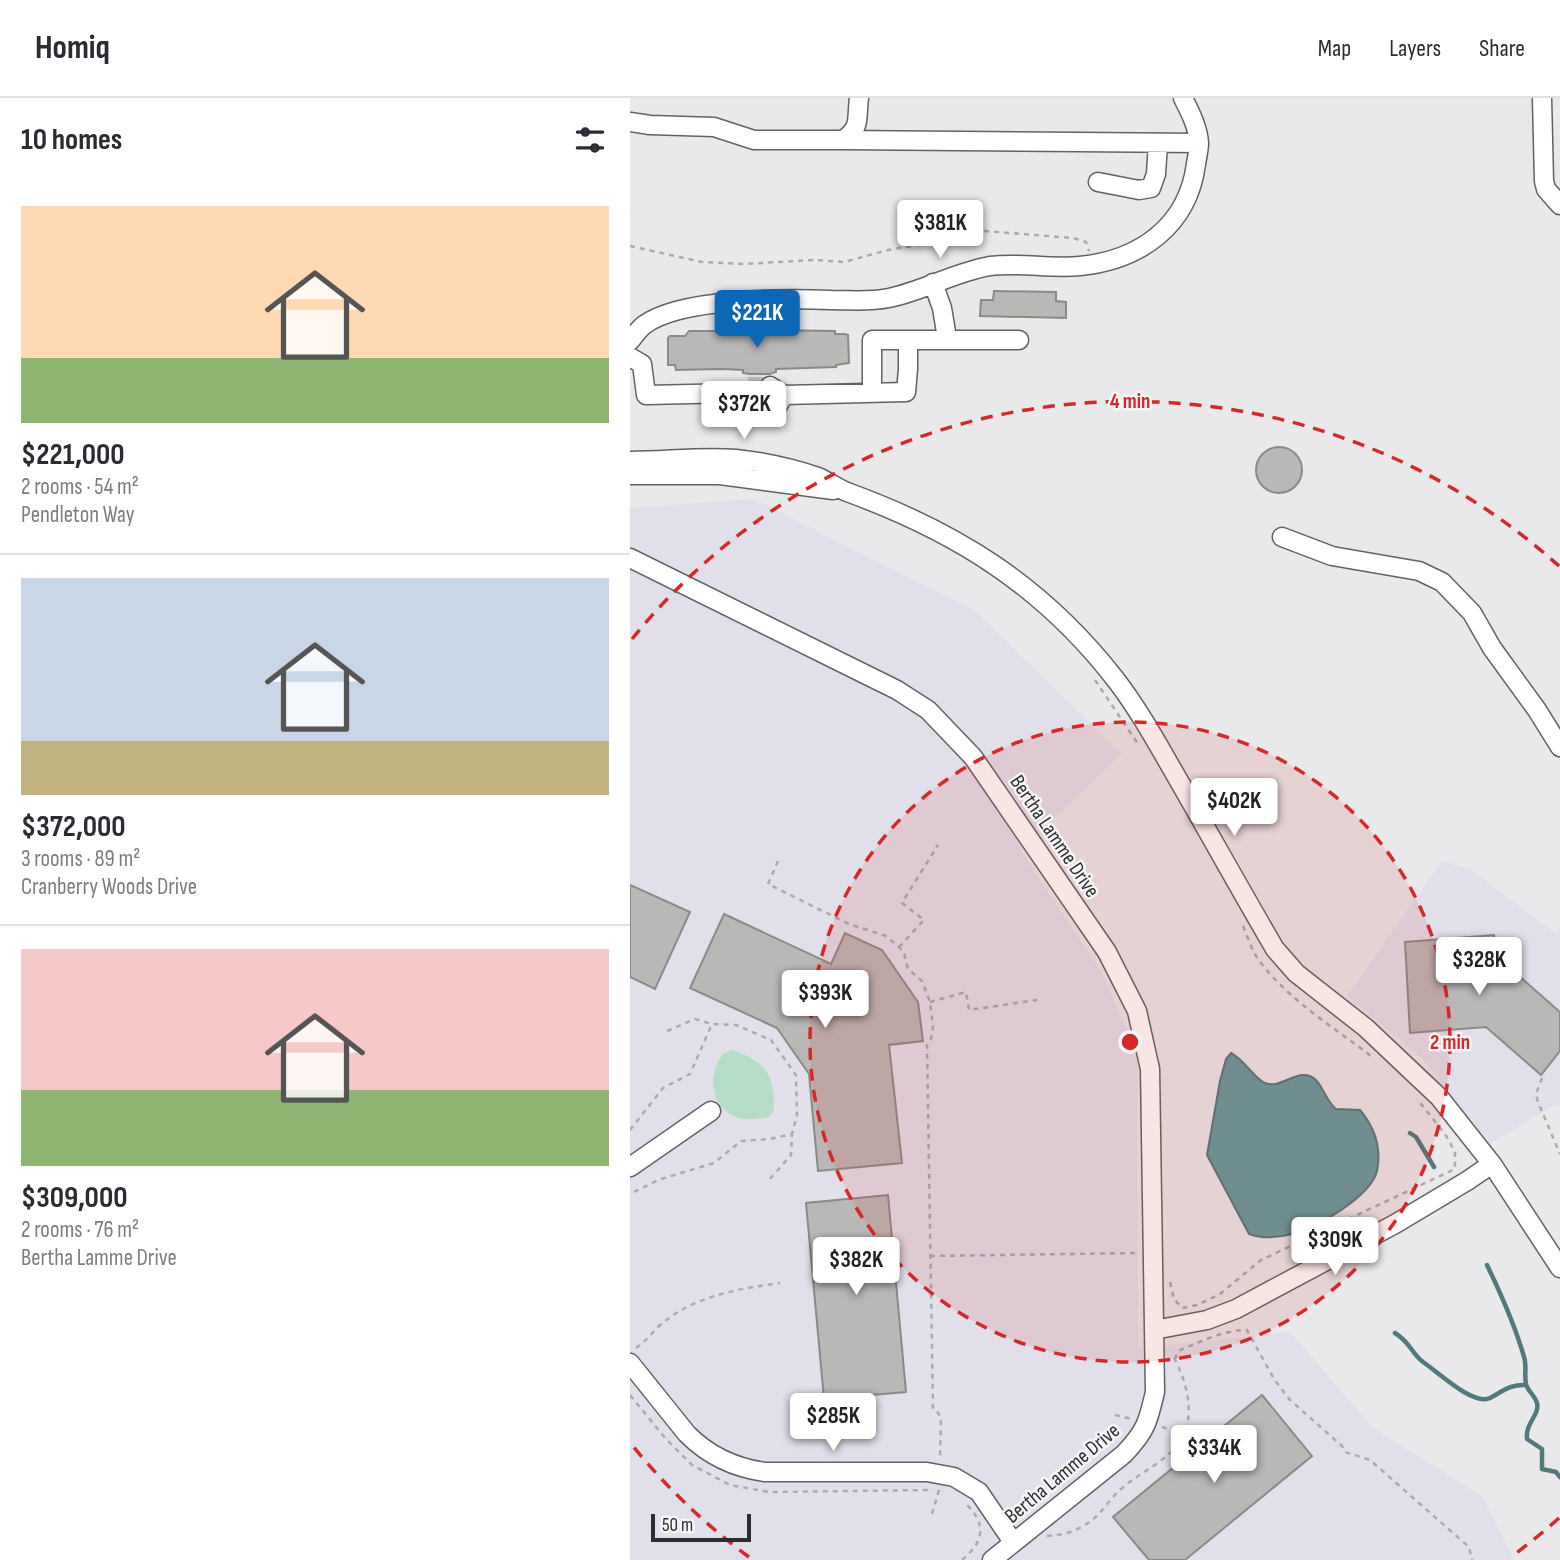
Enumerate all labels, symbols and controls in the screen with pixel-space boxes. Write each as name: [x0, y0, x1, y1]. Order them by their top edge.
text: Homiq: [35, 28, 110, 68]
text: Map: [1318, 34, 1351, 63]
text: Layers: [1389, 34, 1441, 63]
text: Share: [1479, 34, 1525, 63]
icon: filters: [571, 121, 609, 159]
text: 10 homes: [21, 122, 122, 158]
pin: $381K: [891, 200, 989, 260]
text: $381K: [913, 209, 967, 237]
icon: home: [252, 252, 378, 378]
pin: $221K: [708, 290, 806, 350]
text: $221K: [731, 299, 783, 327]
pin: $372K: [695, 382, 793, 441]
text: 4 min: [1110, 389, 1150, 414]
text: $372K: [717, 390, 771, 418]
text: $221,000: [21, 437, 125, 473]
text: 2 rooms · 54 m²: [21, 473, 139, 501]
text: Pendleton Way: [21, 501, 135, 529]
icon: home: [252, 624, 378, 750]
street label: Bertha Lamme Drive: [1004, 770, 1105, 902]
pin: $402K: [1185, 778, 1283, 838]
text: $402K: [1207, 787, 1261, 815]
text: $372,000: [21, 809, 125, 845]
text: 3 rooms · 89 m²: [21, 845, 140, 873]
text: Cranberry Woods Drive: [21, 873, 197, 901]
pin: $328K: [1430, 937, 1528, 997]
text: $328K: [1452, 946, 1506, 974]
pin: $393K: [776, 970, 874, 1030]
text: $393K: [798, 979, 852, 1007]
icon: home: [252, 995, 378, 1121]
centre of rings: [1118, 1030, 1142, 1054]
text: 2 min: [1430, 1030, 1470, 1055]
text: $309,000: [21, 1180, 127, 1216]
text: 2 rooms · 76 m²: [21, 1216, 139, 1244]
pin: $309K: [1286, 1218, 1384, 1277]
text: $309K: [1307, 1226, 1363, 1254]
pin: $382K: [807, 1238, 905, 1297]
text: Bertha Lamme Drive: [21, 1244, 177, 1272]
text: $382K: [829, 1246, 883, 1274]
pin: $285K: [784, 1394, 882, 1453]
text: $285K: [806, 1402, 860, 1430]
street label: Bertha Lamme Drive: [1000, 1418, 1125, 1529]
pin: $334K: [1165, 1426, 1263, 1485]
text: $334K: [1187, 1434, 1241, 1462]
scale bar: [651, 1511, 751, 1543]
text: 50 m: [662, 1514, 693, 1537]

